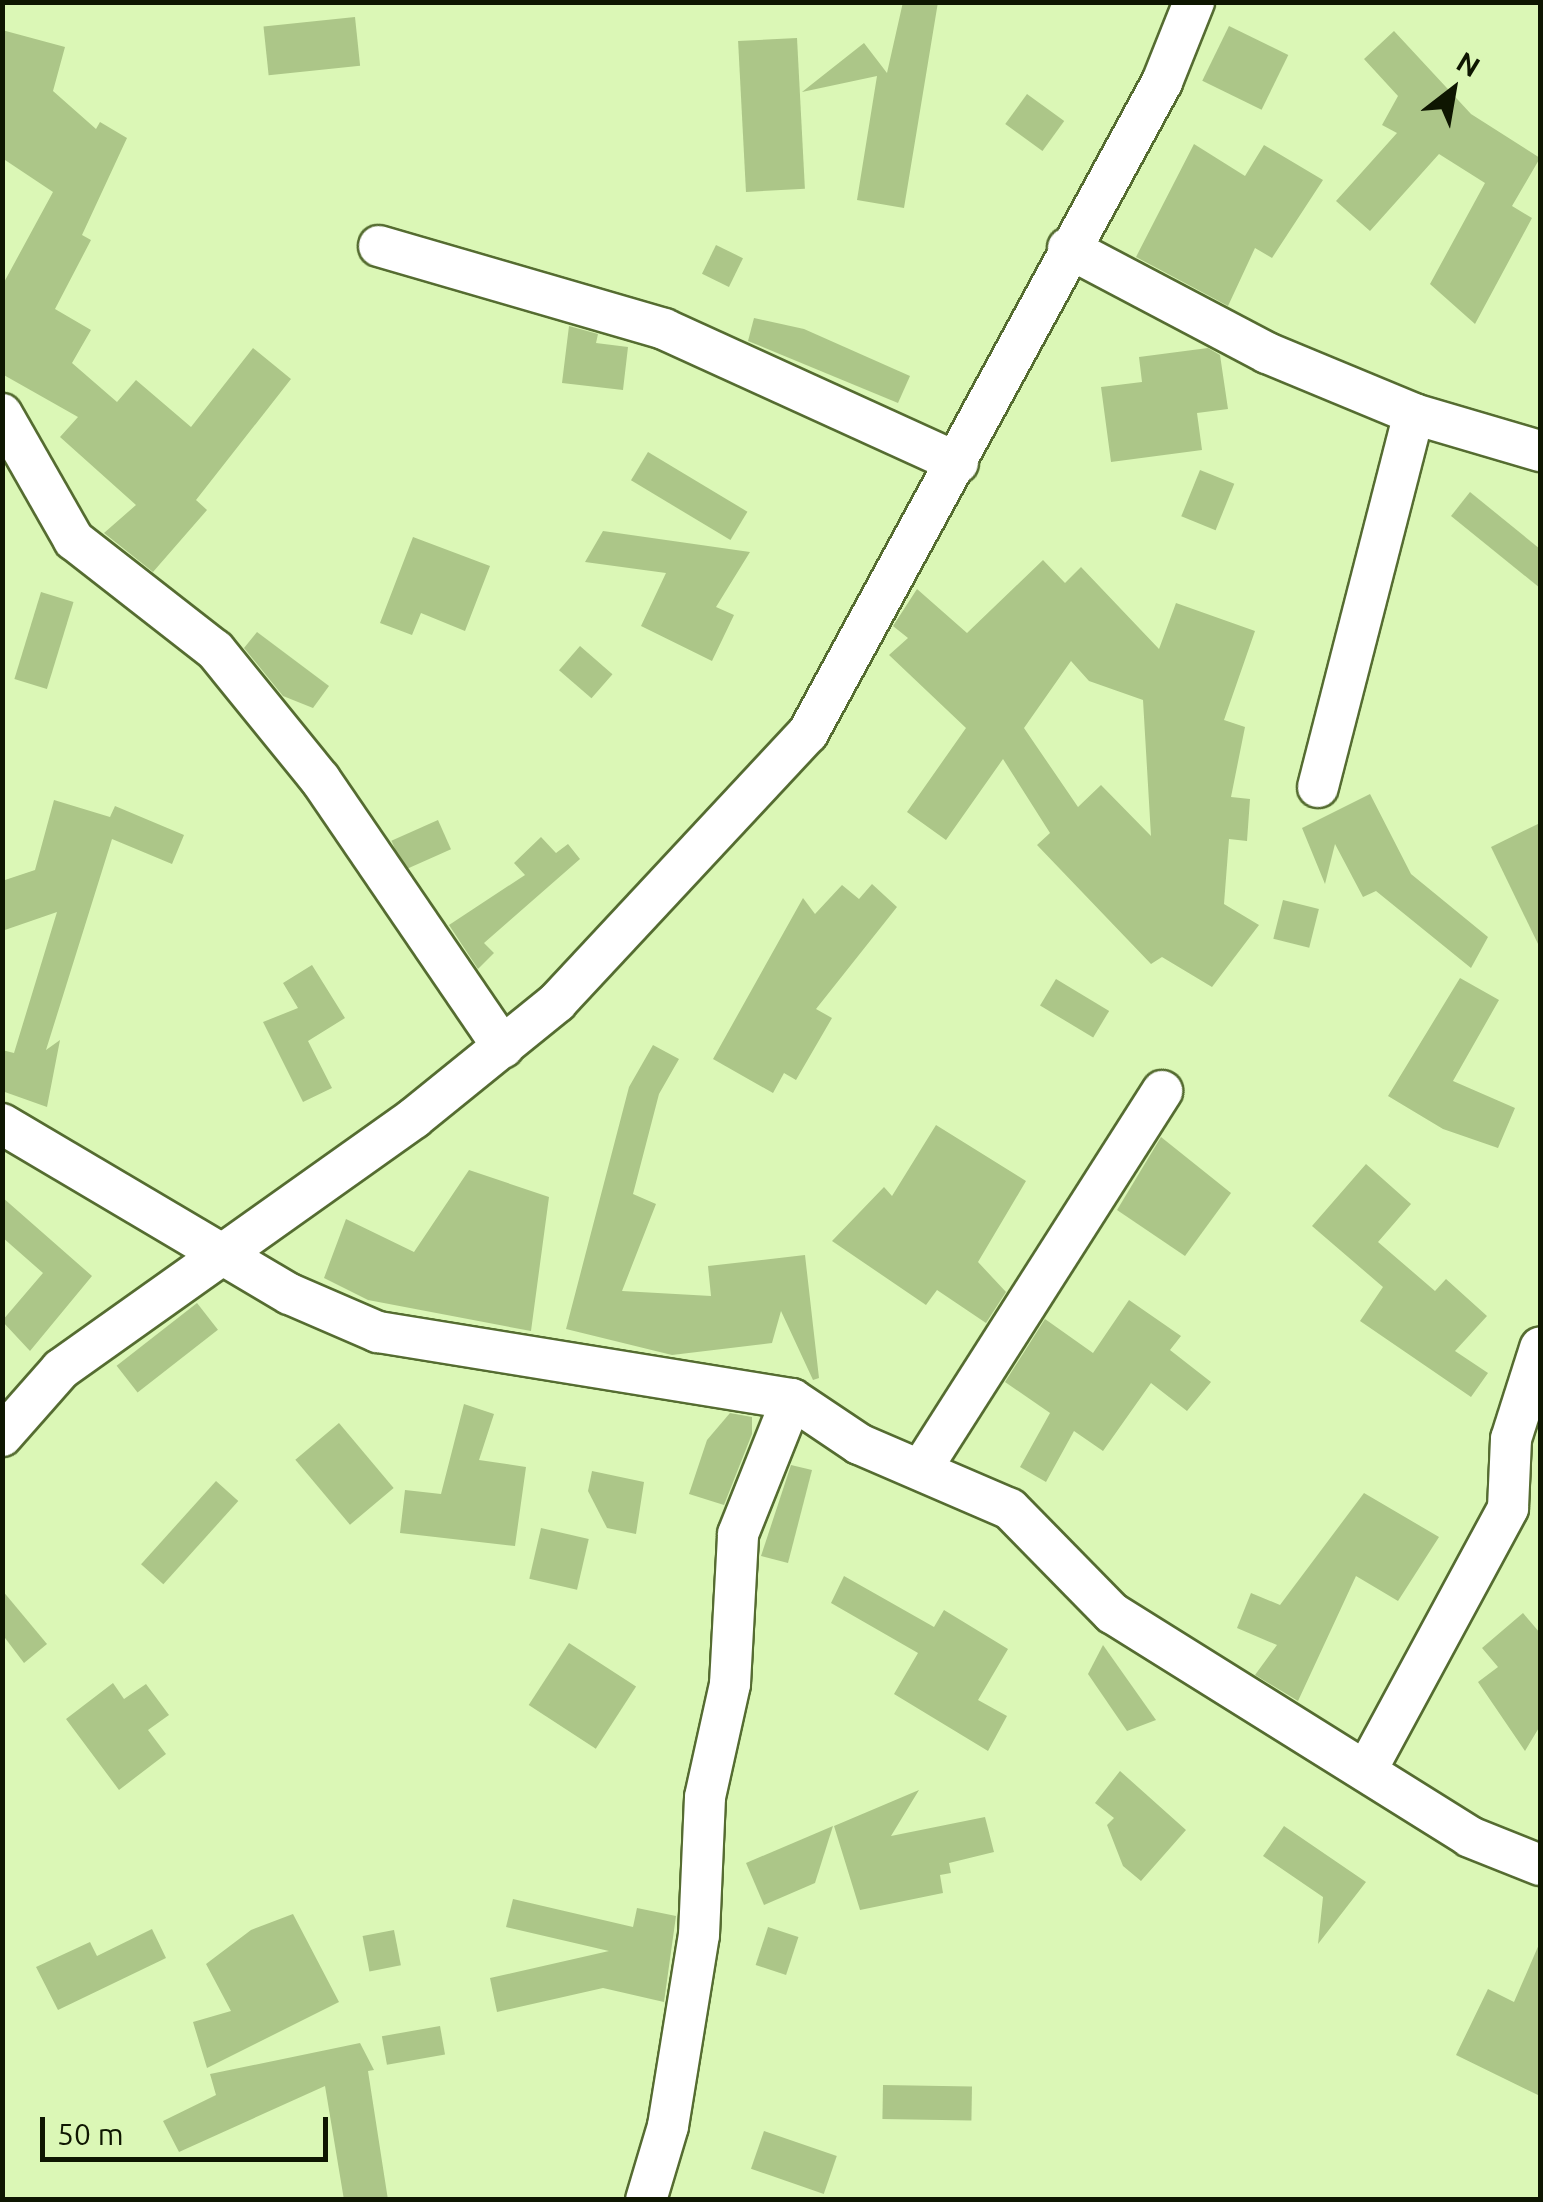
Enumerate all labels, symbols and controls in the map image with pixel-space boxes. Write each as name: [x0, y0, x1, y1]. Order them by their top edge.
north arrow: [1403, 40, 1503, 140]
text: N: [1452, 45, 1486, 83]
scale bar: [45, 2097, 332, 2159]
text: 50 m: [57, 2117, 124, 2151]

